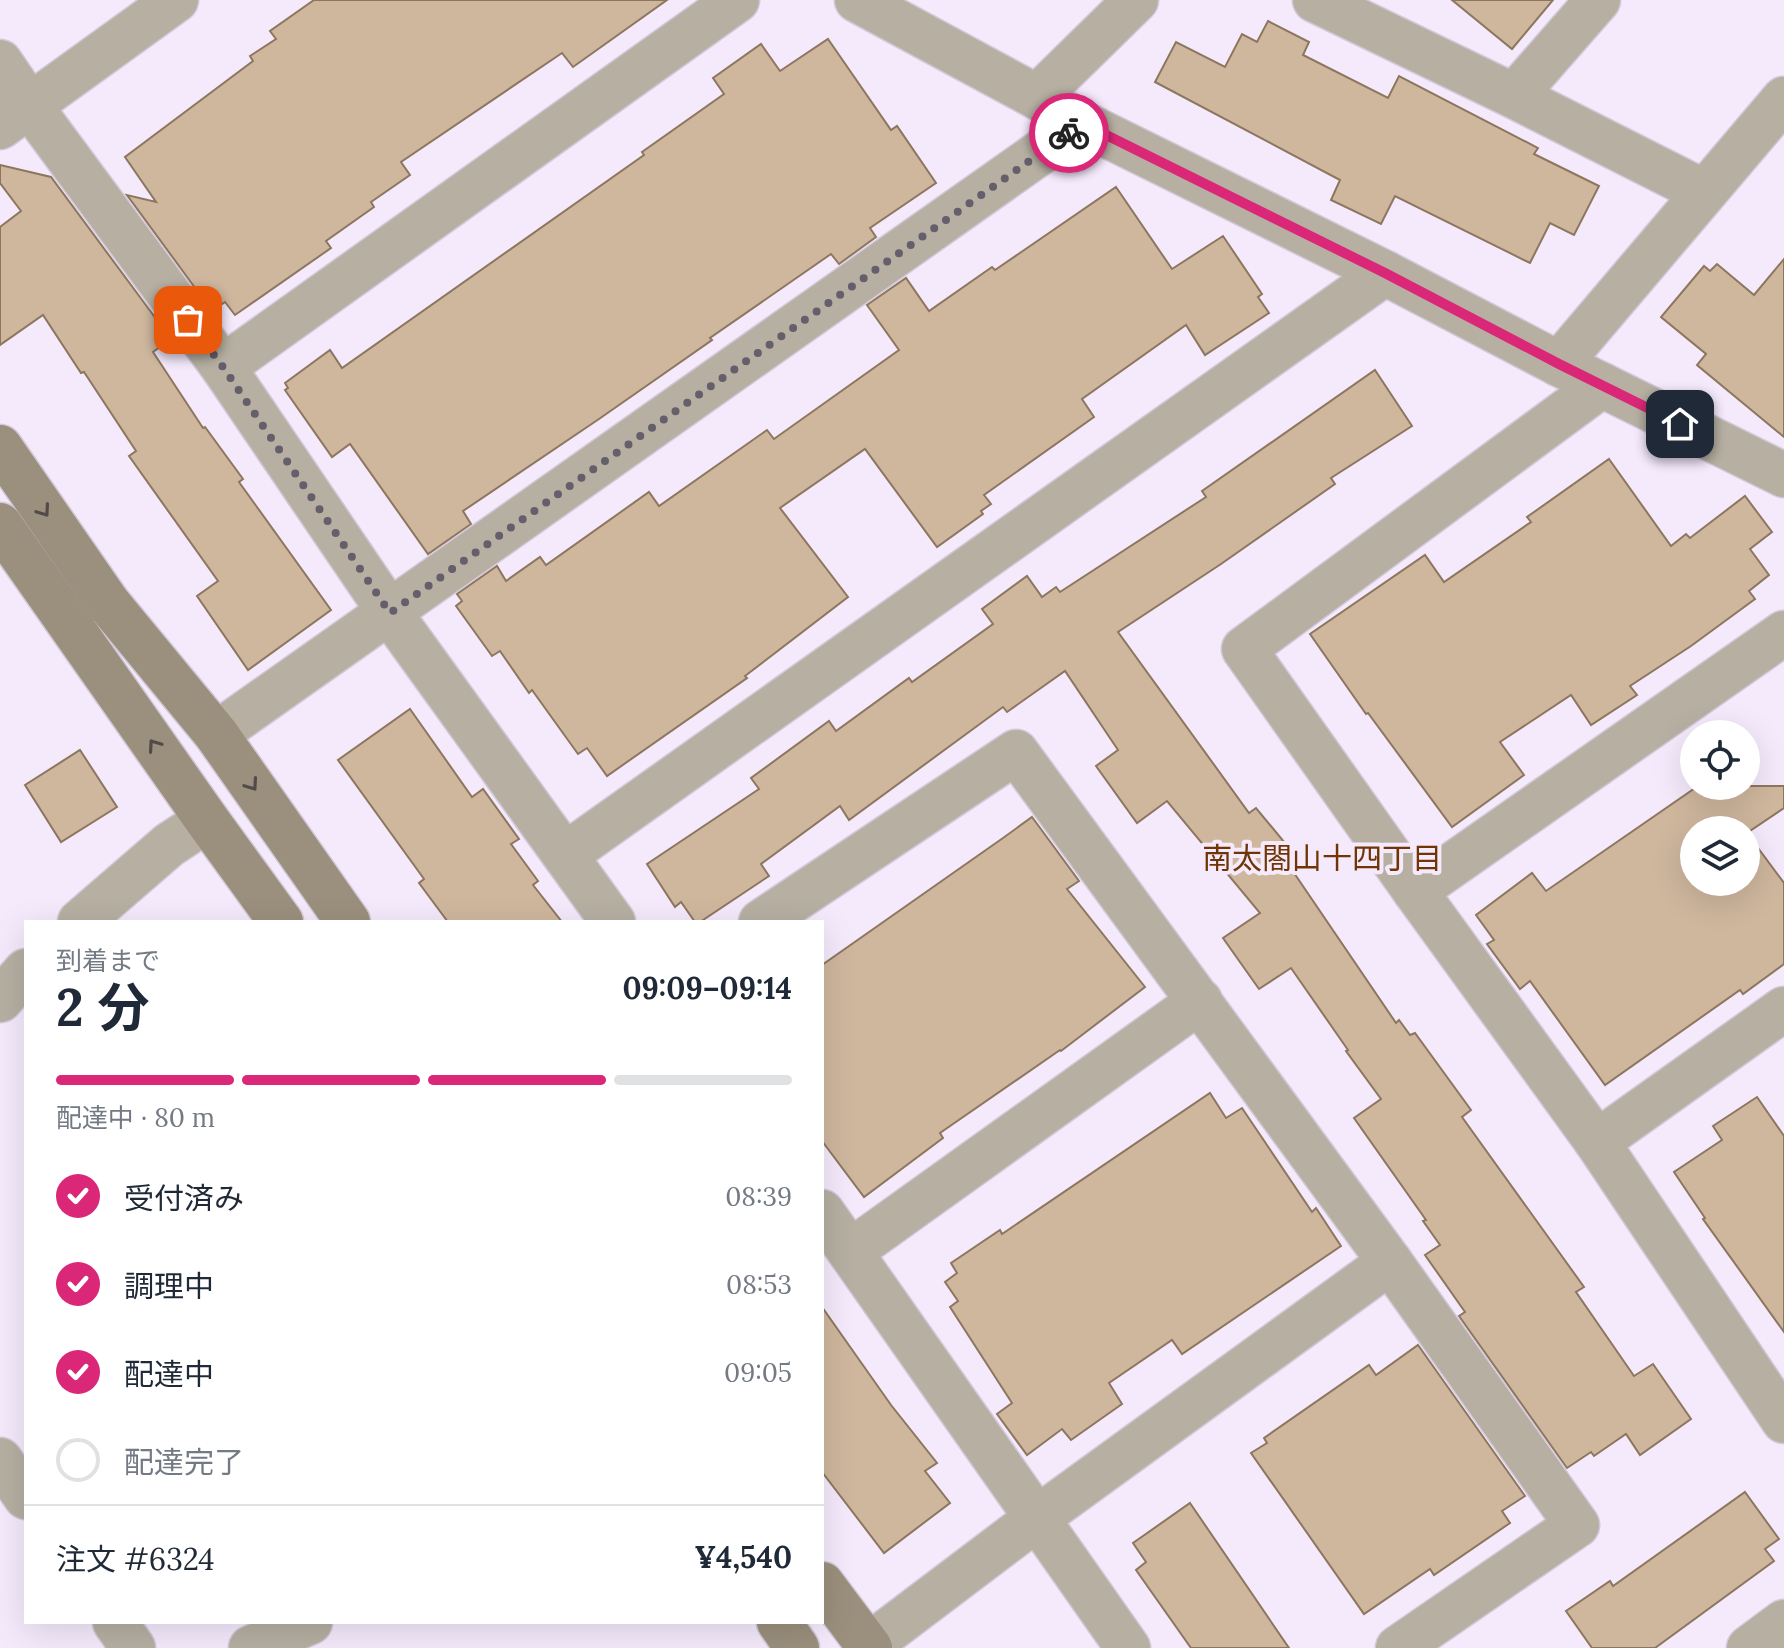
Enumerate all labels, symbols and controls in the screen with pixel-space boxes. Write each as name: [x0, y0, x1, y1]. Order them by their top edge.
courier: [1029, 93, 1109, 173]
icon: bike: [1047, 111, 1091, 155]
pin: [154, 286, 222, 354]
icon: bag: [166, 298, 210, 342]
pin: [1646, 390, 1714, 458]
icon: home: [1658, 402, 1702, 446]
one-way arrow: [34, 503, 49, 517]
map controls: [1680, 720, 1760, 896]
button: locate: [1680, 720, 1760, 800]
one-way arrow: [149, 739, 164, 753]
one-way arrow: [242, 777, 257, 791]
button: layers: [1680, 816, 1760, 896]
district label: 南太閤山十四丁目: [1202, 839, 1442, 877]
text: 到着まで: [56, 944, 160, 977]
text: 09:09–09:14: [622, 969, 792, 1007]
text: 2 分: [56, 974, 149, 1040]
text: 配達中 · 80 m: [56, 1101, 215, 1134]
icon: check: [56, 1174, 100, 1218]
text: 受付済み: [124, 1179, 244, 1217]
text: 08:39: [725, 1180, 792, 1213]
icon: check: [56, 1262, 100, 1306]
text: 調理中: [124, 1267, 214, 1305]
text: 08:53: [726, 1268, 792, 1301]
icon: check: [56, 1350, 100, 1394]
text: 配達中: [124, 1355, 214, 1393]
text: 09:05: [724, 1356, 792, 1389]
text: 配達完了: [124, 1443, 244, 1481]
text: ¥4,540: [694, 1538, 792, 1576]
text: 注文 #6324: [56, 1540, 215, 1578]

